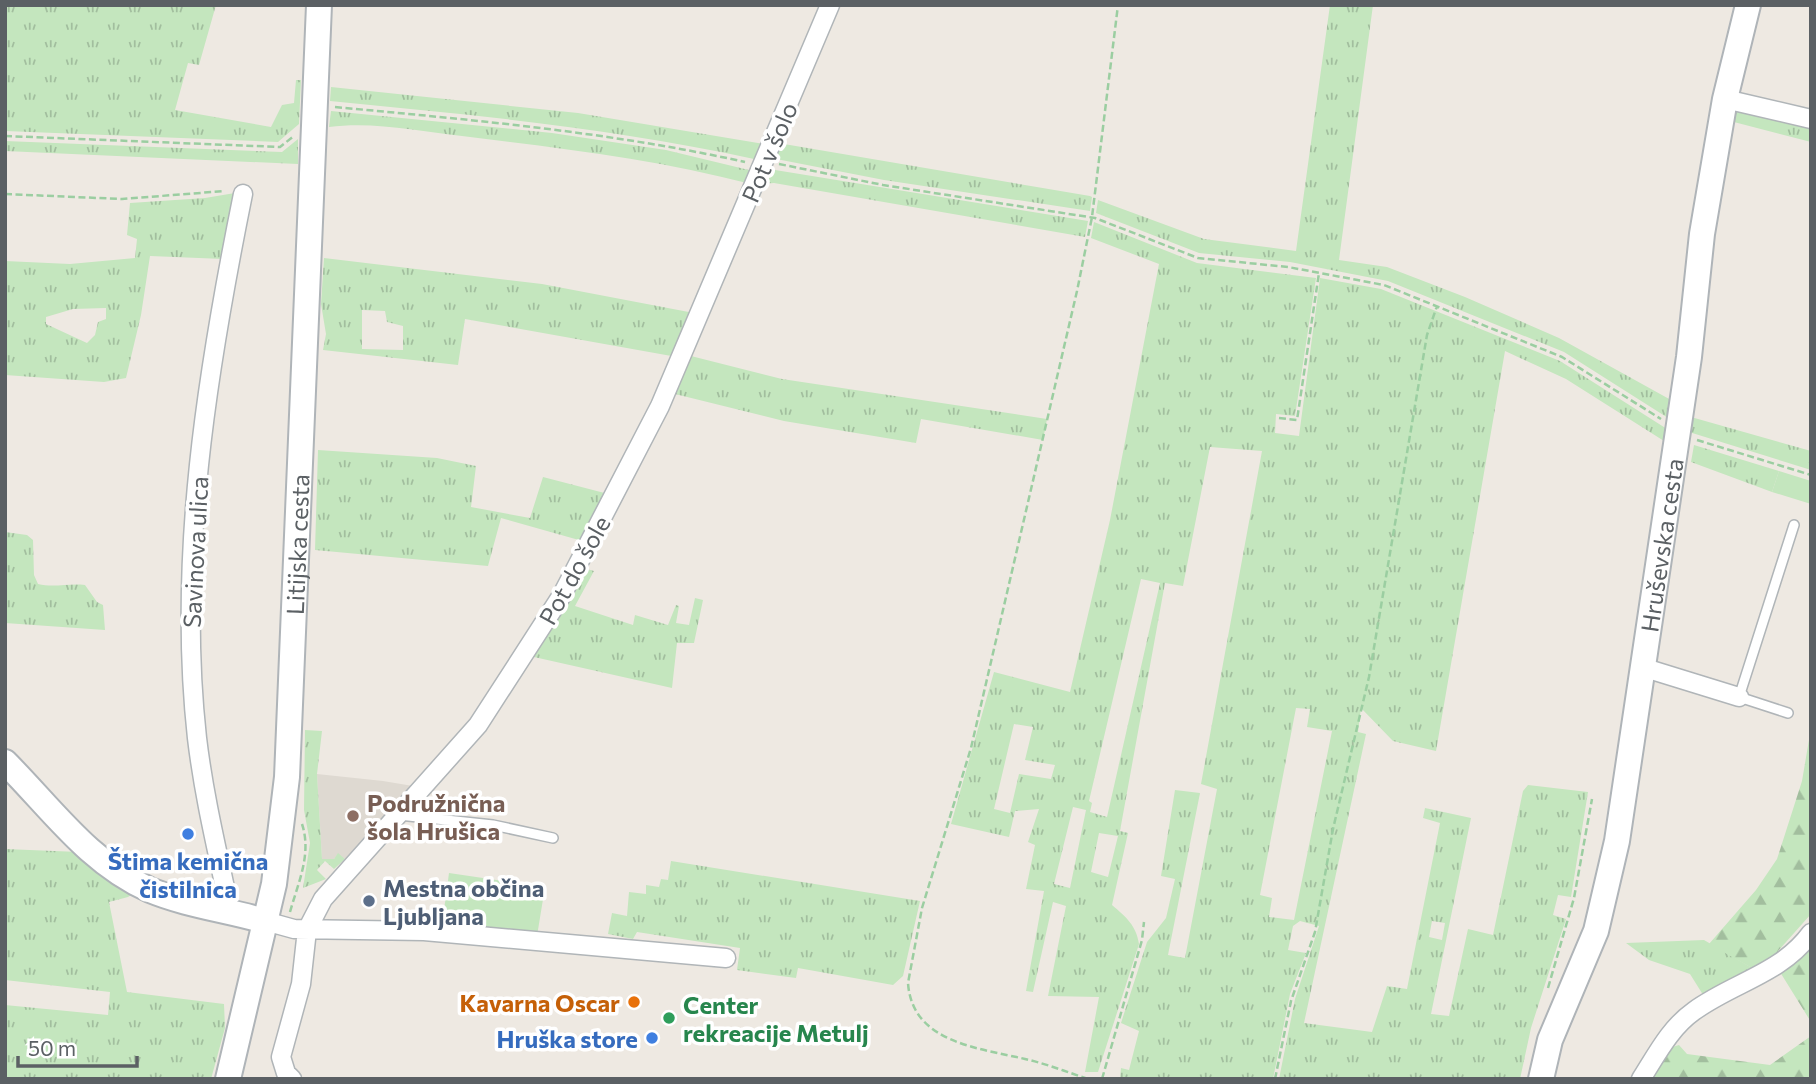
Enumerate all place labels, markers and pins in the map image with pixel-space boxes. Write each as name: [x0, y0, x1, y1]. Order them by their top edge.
place label: Podružnična šola Hrušica: [367, 788, 505, 845]
marker: Podružnična šola Hrušica: [345, 808, 361, 824]
marker: Štima kemična čistilnica: [180, 826, 196, 842]
place label: Štima kemična čistilnica: [108, 846, 268, 903]
place label: Mestna občina Ljubljana: [383, 873, 544, 930]
marker: Mestna občina Ljubljana: [361, 893, 377, 909]
place label: Kavarna Oscar: [460, 988, 620, 1017]
place label: Center rekreacije Metulj: [683, 990, 869, 1047]
marker: Kavarna Oscar: [626, 994, 642, 1010]
marker: Center rekreacije Metulj: [661, 1010, 677, 1026]
place label: Hruška store: [497, 1024, 638, 1053]
marker: Hruška store: [644, 1030, 660, 1046]

